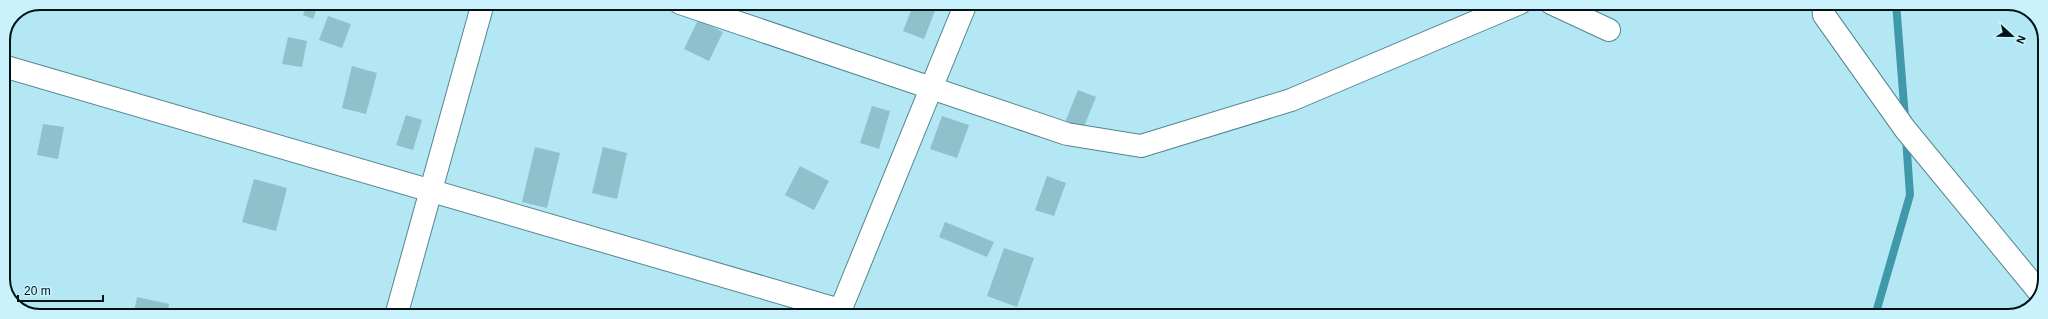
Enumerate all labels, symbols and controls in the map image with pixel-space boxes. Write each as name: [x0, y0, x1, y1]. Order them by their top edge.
north arrow: [1992, 16, 2032, 56]
text: N: [2014, 34, 2028, 46]
scale bar: [18, 277, 103, 303]
text: 20 m: [24, 284, 51, 298]

